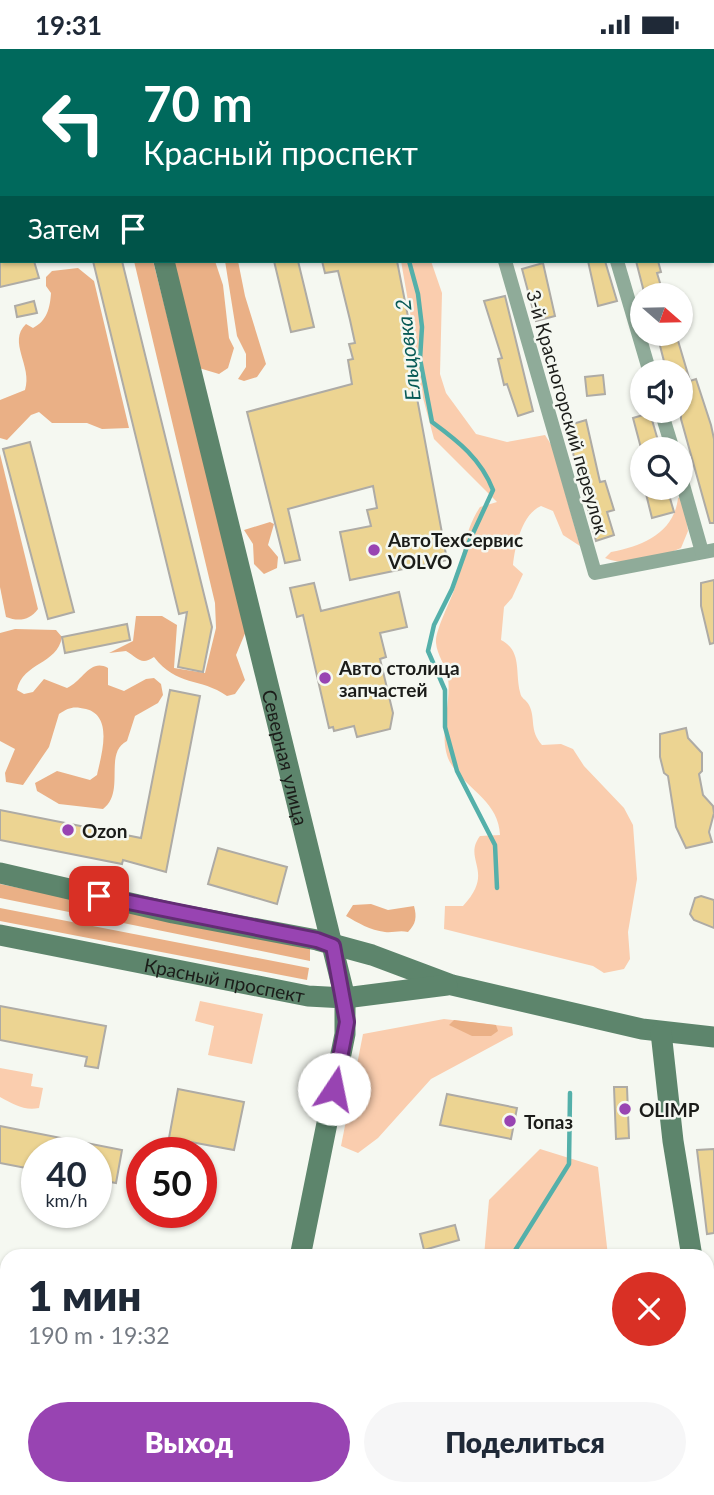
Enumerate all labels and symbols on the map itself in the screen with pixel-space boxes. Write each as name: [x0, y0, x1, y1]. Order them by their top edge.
north arrow: [630, 283, 693, 347]
street label: 3-й Красногорский переулок: [522, 287, 614, 537]
water label: Ельцовка 2: [389, 298, 425, 402]
place label: АвтоТехСервис VOLVO: [387, 528, 523, 573]
marker: АвтоТехСервис VOLVO: [366, 542, 382, 558]
place label: Авто столица запчастей: [338, 656, 460, 701]
marker: Авто столица запчастей: [317, 670, 333, 686]
street label: Северная улица: [258, 687, 314, 828]
place label: Ozon: [82, 819, 127, 842]
marker: Ozon: [60, 822, 76, 838]
pin: [69, 866, 129, 926]
street label: Красный проспект: [142, 952, 307, 1007]
position arrow: [297, 1052, 371, 1126]
place label: OLIMP: [639, 1098, 700, 1121]
marker: OLIMP: [617, 1101, 633, 1117]
place label: Топаз: [524, 1110, 573, 1133]
marker: Топаз: [502, 1113, 518, 1129]
speed limit sign: 50: [126, 1137, 217, 1228]

